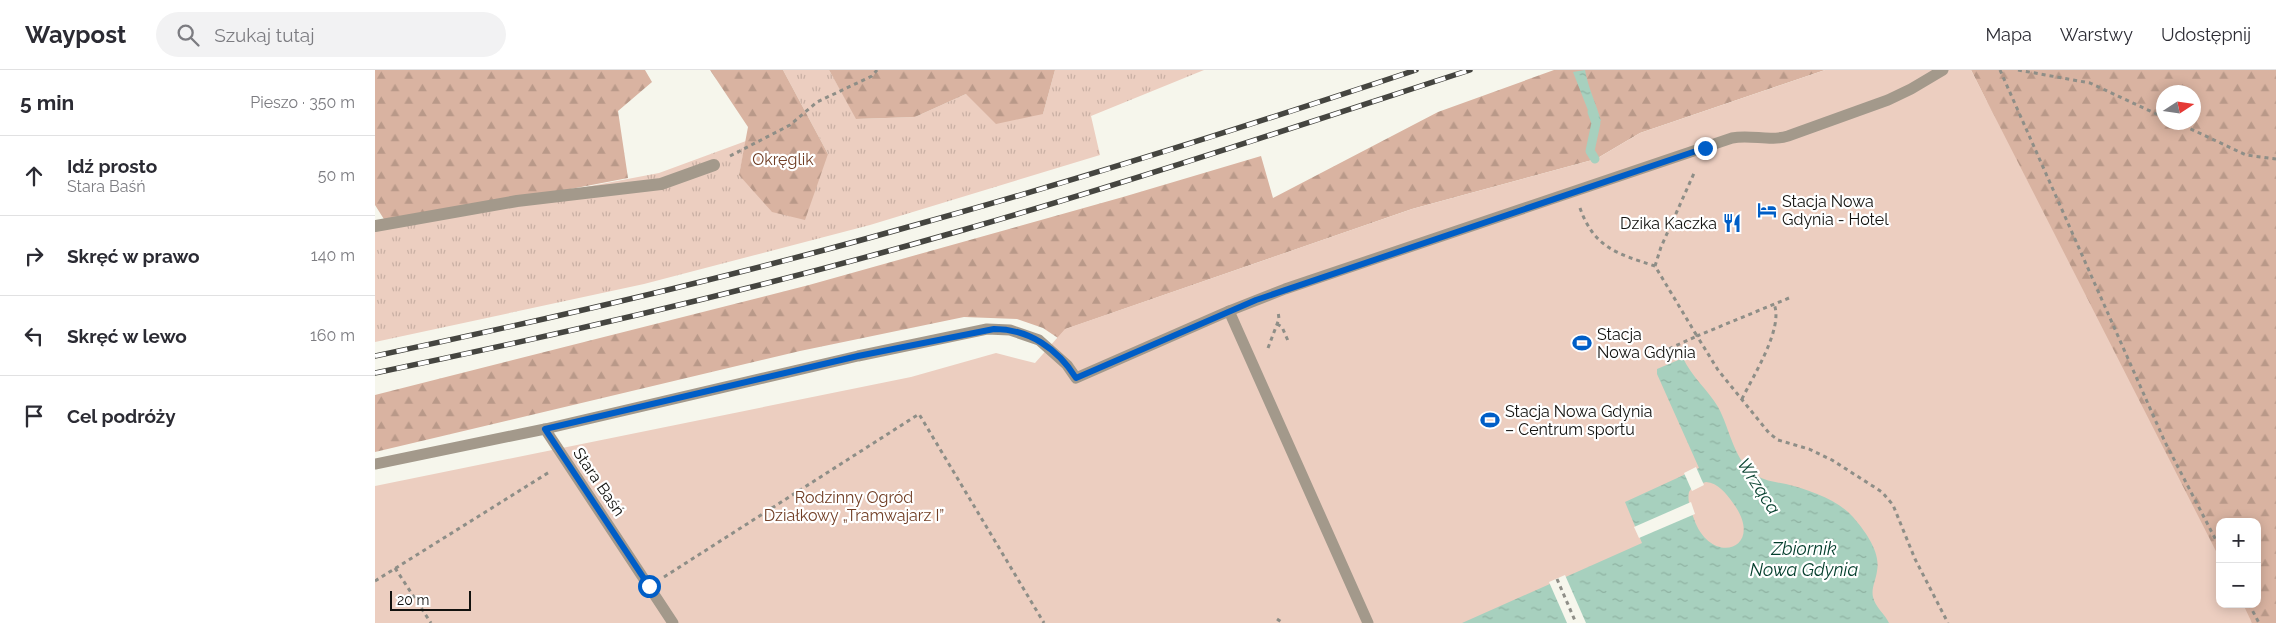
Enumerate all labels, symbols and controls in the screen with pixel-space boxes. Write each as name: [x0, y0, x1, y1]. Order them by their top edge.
search box: [156, 12, 506, 57]
text: Waypost: [25, 20, 126, 49]
icon: search: [174, 21, 202, 49]
text: Szukaj tutaj: [214, 24, 314, 46]
text: Mapa: [1985, 24, 2032, 45]
text: Warstwy: [2060, 24, 2133, 45]
text: Udostępnij: [2161, 24, 2251, 45]
north arrow: [2156, 85, 2201, 130]
text: 5 min: [20, 90, 74, 115]
text: Pieszo · 350 m: [250, 93, 355, 112]
route end: [1694, 137, 1717, 160]
park label: Okręglik: [752, 150, 814, 169]
text: Idź prosto: [67, 155, 157, 177]
icon: ahead: [20, 162, 48, 190]
text: 50 m: [318, 166, 355, 185]
text: Stara Baśń: [67, 177, 145, 196]
place label: Stacja Nowa Gdynia - Hotel: [1782, 192, 1889, 229]
hotel icon: Stacja Nowa Gdynia - Hotel: [1756, 199, 1778, 221]
restaurant icon: Dzika Kaczka: [1721, 212, 1743, 234]
place label: Dzika Kaczka: [1620, 214, 1717, 233]
icon: right: [20, 242, 48, 270]
text: Skręć w prawo: [67, 245, 200, 267]
text: 140 m: [311, 246, 355, 265]
icon: left: [20, 322, 48, 350]
text: Skręć w lewo: [67, 325, 187, 347]
place label: Stacja Nowa Gdynia: [1597, 325, 1696, 362]
text: 160 m: [310, 326, 355, 345]
sports icon: Stacja Nowa Gdynia: [1571, 332, 1593, 354]
icon: arrive: [20, 402, 48, 430]
place label: Stacja Nowa Gdynia – Centrum sportu: [1505, 402, 1653, 439]
text: Cel podróży: [67, 405, 176, 427]
sports icon: Stacja Nowa Gdynia – Centrum sportu: [1479, 409, 1501, 431]
street label: Stara Baśń: [569, 444, 629, 520]
water label: Wrząca: [1733, 454, 1785, 518]
park label: Rodzinny Ogród Działkowy „Tramwajarz I”: [764, 488, 944, 525]
map controls: [2216, 518, 2261, 608]
button: +: [2216, 518, 2261, 563]
water label: Zbiornik Nowa Gdynia: [1750, 538, 1858, 580]
button: −: [2216, 563, 2261, 608]
route start: [638, 575, 661, 598]
scale bar: [390, 588, 471, 611]
text: 20 m: [397, 592, 429, 608]

